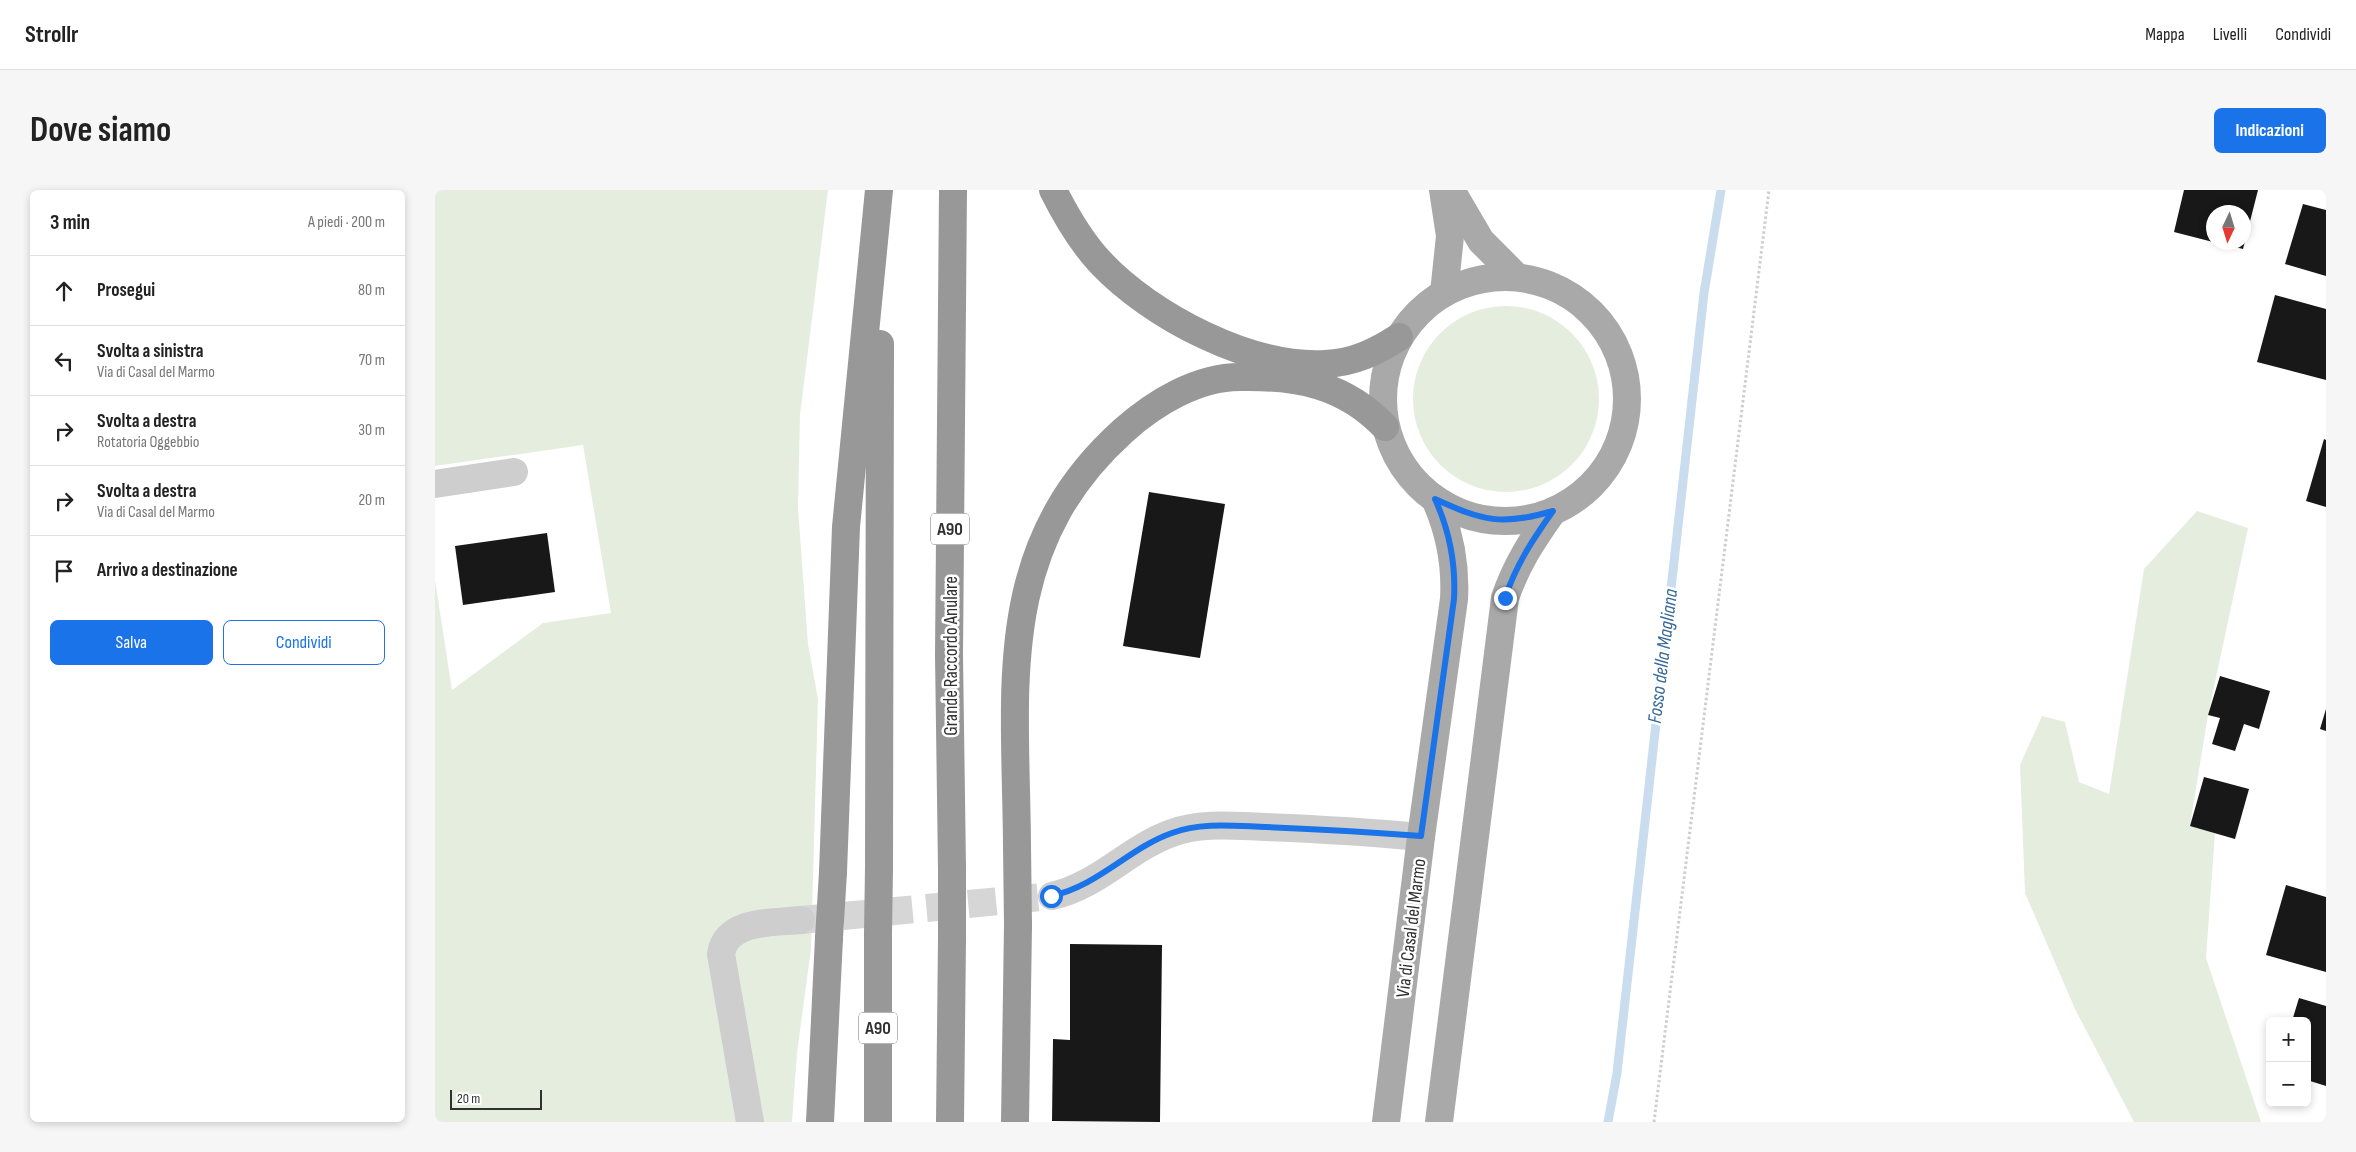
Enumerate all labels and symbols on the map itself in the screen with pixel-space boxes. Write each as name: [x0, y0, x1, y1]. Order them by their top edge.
north arrow: [2206, 205, 2251, 250]
road number: A90: [931, 514, 969, 544]
street label: Grande Raccordo Anulare: [940, 576, 963, 736]
route end: [1494, 587, 1517, 610]
water label: Fosso della Magliana: [1643, 588, 1683, 725]
street label: Via di Casal del Marmo: [1392, 857, 1431, 999]
route start: [1040, 885, 1063, 908]
road number: A90: [859, 1012, 897, 1044]
scale bar: [450, 1087, 543, 1110]

